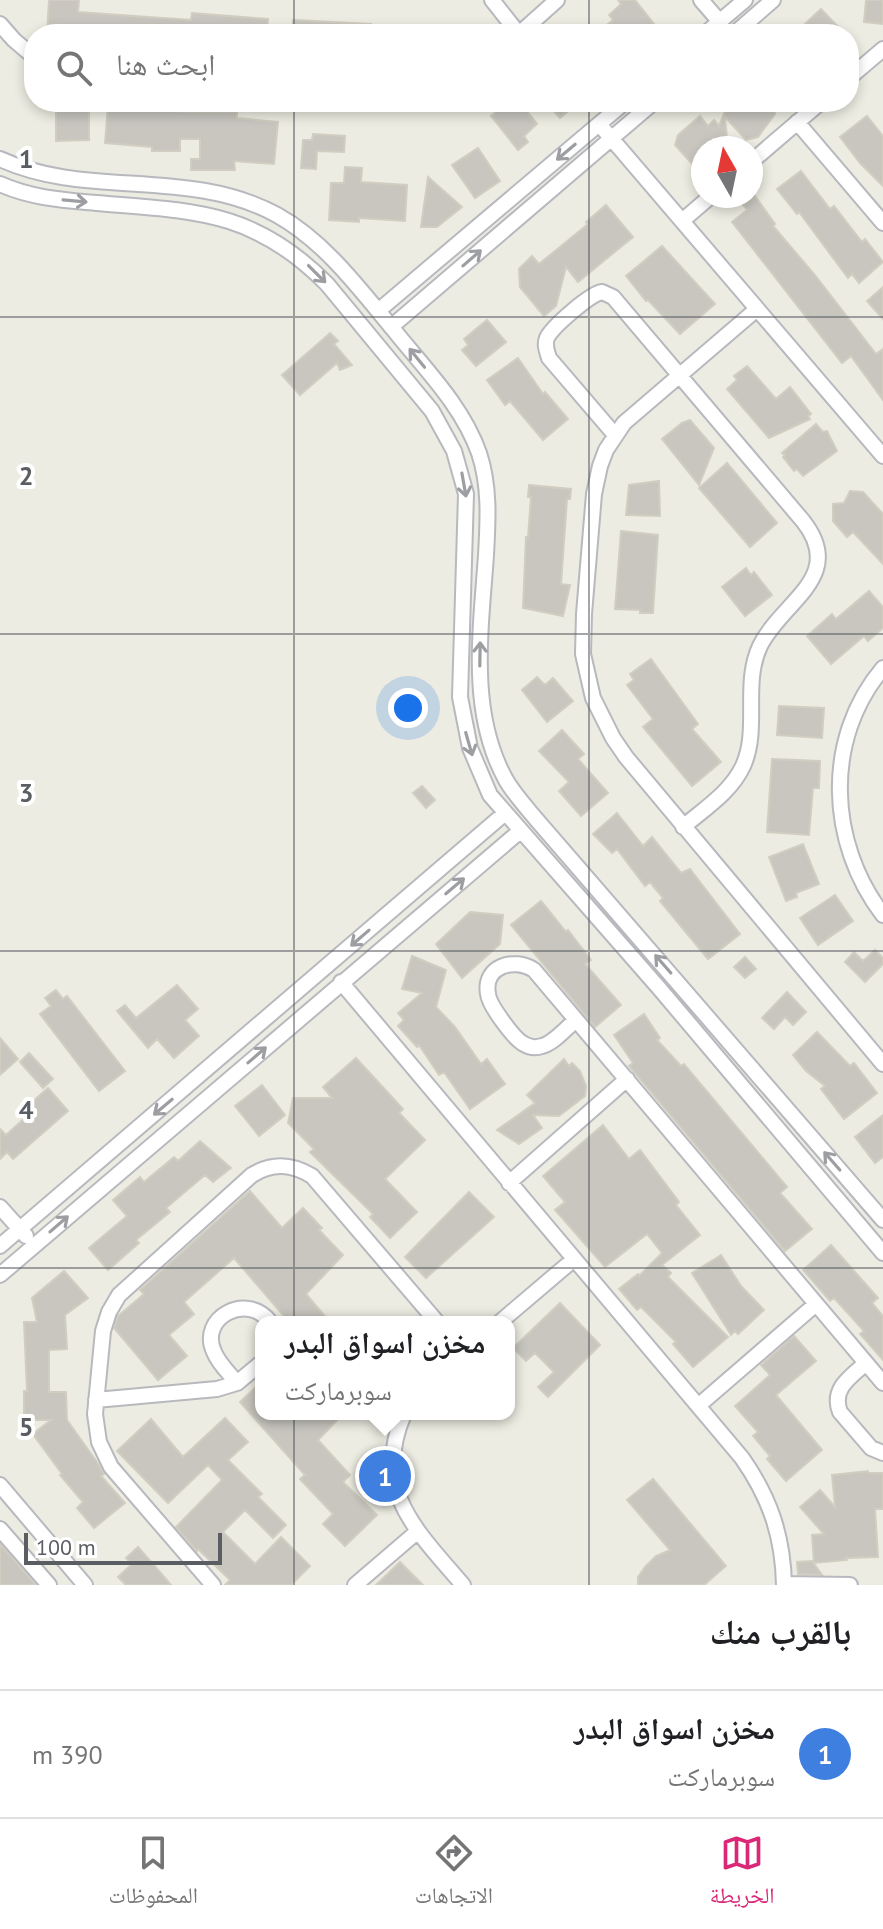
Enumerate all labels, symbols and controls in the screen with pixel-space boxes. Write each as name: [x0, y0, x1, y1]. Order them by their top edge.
search box: [24, 24, 859, 112]
text: ابحث هنا: [116, 44, 215, 83]
icon: search: [52, 46, 96, 90]
north arrow: [691, 136, 763, 208]
text: 1: [19, 142, 33, 175]
one-way arrow: [556, 143, 576, 161]
one-way arrow: [62, 194, 88, 209]
one-way arrow: [461, 249, 481, 267]
one-way arrow: [307, 265, 327, 284]
one-way arrow: [408, 348, 426, 369]
text: 2: [19, 459, 33, 492]
one-way arrow: [457, 472, 472, 498]
one-way arrow: [473, 641, 488, 668]
your location: [388, 688, 428, 728]
one-way arrow: [462, 730, 477, 756]
text: 3: [19, 776, 33, 809]
one-way arrow: [444, 877, 464, 895]
one-way arrow: [351, 929, 371, 947]
one-way arrow: [654, 954, 672, 975]
one-way arrow: [246, 1046, 266, 1064]
text: 4: [19, 1093, 34, 1126]
one-way arrow: [154, 1098, 174, 1116]
one-way arrow: [823, 1151, 841, 1172]
one-way arrow: [49, 1215, 69, 1233]
popup: [255, 1316, 515, 1420]
text: مخزن اسواق البدر: [285, 1322, 485, 1361]
text: سوبرماركت: [285, 1374, 392, 1407]
text: 5: [19, 1410, 33, 1443]
pin: 1: [359, 1446, 411, 1506]
scale bar: [24, 1529, 222, 1565]
text: 100 m: [36, 1533, 96, 1561]
text: بالقرب منك: [710, 1609, 851, 1653]
text: مخزن اسواق البدر: [574, 1708, 775, 1747]
text: 390 m: [32, 1738, 103, 1771]
text: 1: [818, 1738, 832, 1771]
text: سوبرماركت: [668, 1760, 775, 1793]
tab: المحفوظات: [108, 1831, 198, 1917]
tab: الاتجاهات: [415, 1831, 493, 1917]
tab: الخريطة: [710, 1831, 775, 1917]

